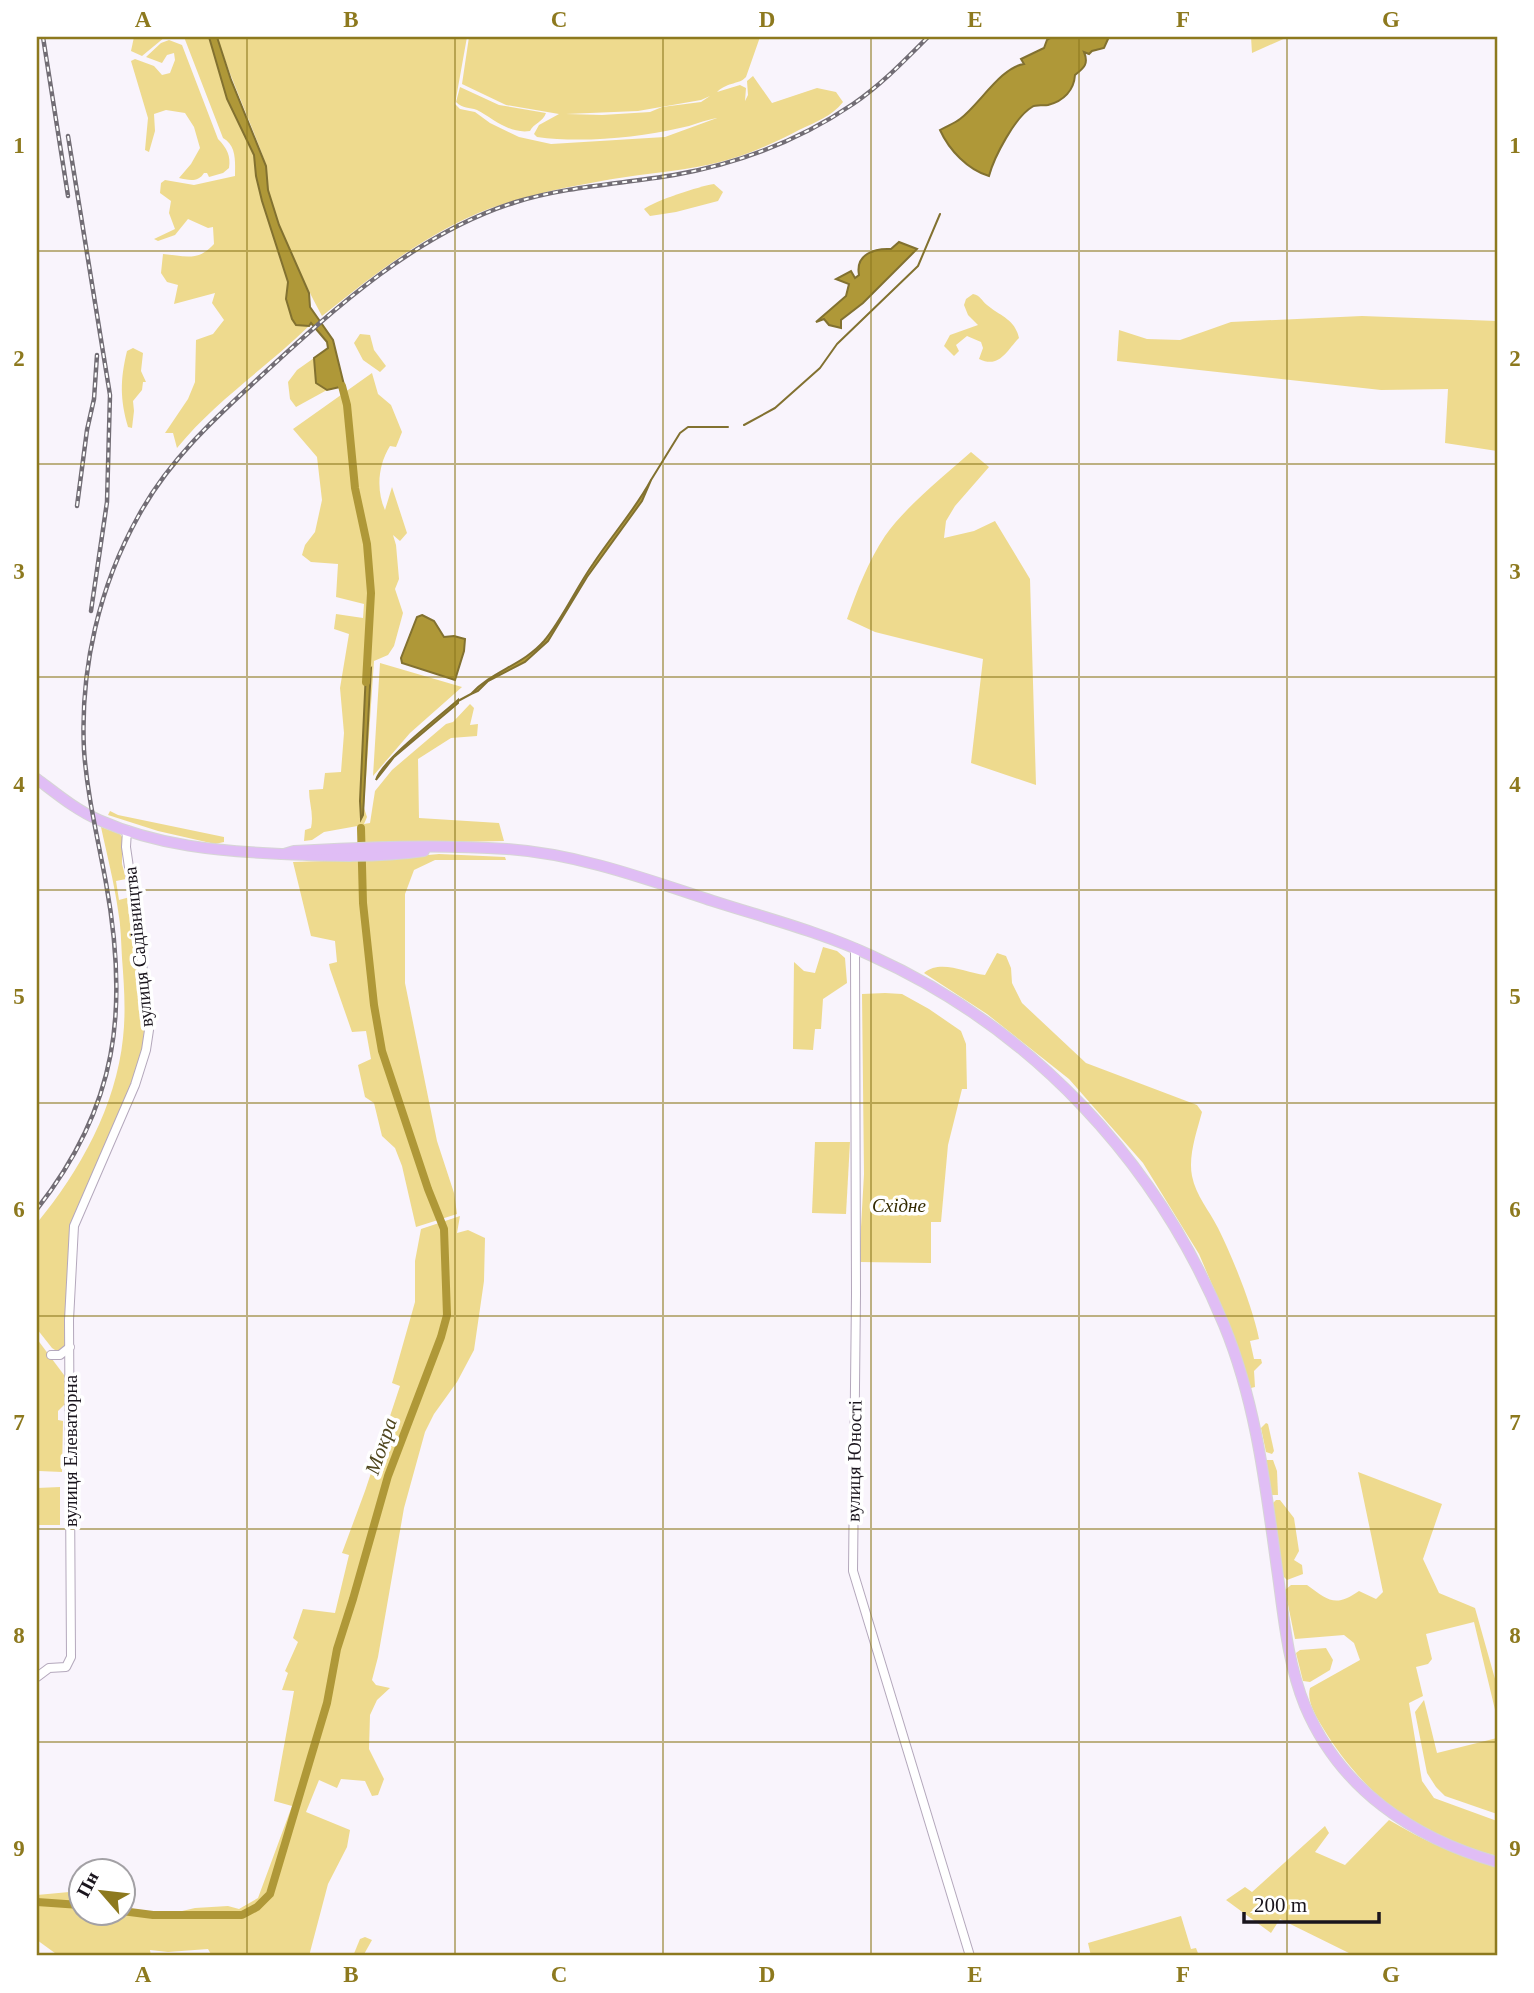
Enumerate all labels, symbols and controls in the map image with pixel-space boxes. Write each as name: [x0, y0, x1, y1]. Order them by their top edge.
text: A: [135, 7, 152, 32]
text: B: [343, 7, 359, 32]
text: C: [551, 7, 567, 32]
text: D: [759, 7, 775, 32]
text: E: [967, 7, 983, 32]
text: F: [1176, 7, 1190, 32]
text: G: [1382, 7, 1400, 32]
text: 1: [13, 133, 25, 158]
text: 1: [1509, 133, 1521, 158]
text: 2: [13, 346, 25, 371]
text: 2: [1509, 346, 1521, 371]
text: 3: [13, 559, 25, 584]
text: 3: [1509, 559, 1521, 584]
text: 4: [13, 772, 25, 797]
text: 4: [1509, 772, 1521, 797]
street label: вулиця Садівництва: [119, 865, 157, 1028]
text: 5: [13, 984, 25, 1009]
text: 5: [1509, 984, 1521, 1009]
park label: Східне: [872, 1195, 926, 1216]
text: 6: [13, 1197, 25, 1222]
text: 6: [1509, 1197, 1521, 1222]
street label: вулиця Елеваторна: [60, 1374, 81, 1527]
street label: вулиця Юності: [842, 1400, 866, 1522]
text: 7: [13, 1410, 25, 1435]
text: 7: [1509, 1410, 1521, 1435]
water label: Мокра: [360, 1414, 402, 1479]
text: 8: [13, 1623, 25, 1648]
text: 8: [1509, 1623, 1521, 1648]
text: 9: [13, 1836, 25, 1861]
text: 9: [1509, 1836, 1521, 1861]
north arrow: [66, 1856, 136, 1926]
text: Пн: [72, 1868, 103, 1901]
scale bar: [1244, 1881, 1378, 1925]
text: 200 m: [1254, 1893, 1307, 1917]
text: A: [135, 1962, 152, 1987]
text: B: [343, 1962, 359, 1987]
text: C: [551, 1962, 567, 1987]
text: D: [759, 1962, 775, 1987]
text: E: [967, 1962, 983, 1987]
text: F: [1176, 1962, 1190, 1987]
text: G: [1382, 1962, 1400, 1987]

